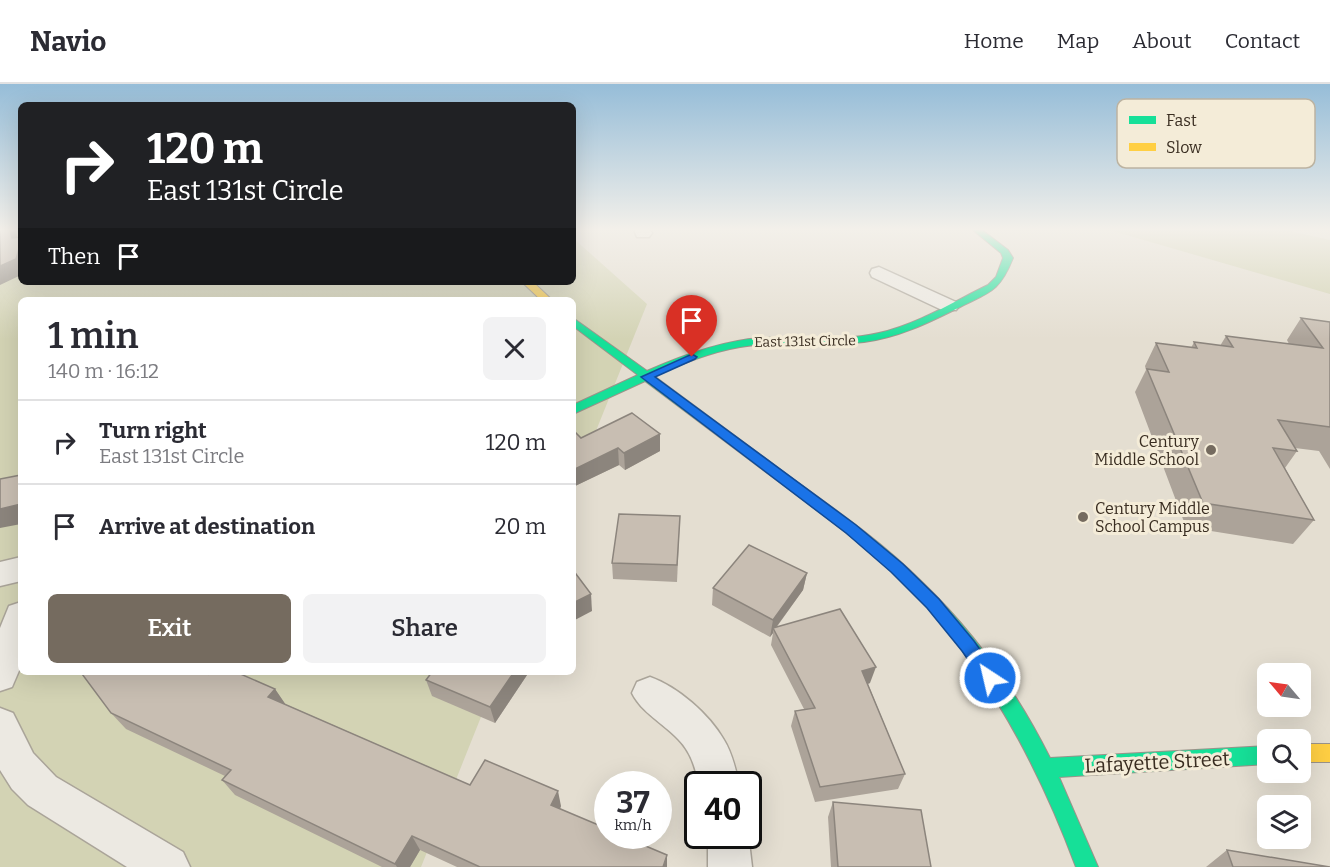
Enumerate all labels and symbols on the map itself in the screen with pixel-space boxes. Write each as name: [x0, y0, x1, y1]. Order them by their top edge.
legend: [1117, 99, 1315, 168]
text: Fast: [1166, 111, 1197, 130]
text: Slow: [1166, 138, 1202, 157]
pin: [666, 295, 717, 357]
street label: East 131st Circle: [754, 332, 856, 351]
place label: Century Middle School: [1094, 432, 1200, 469]
marker: Century Middle School: [1204, 443, 1218, 457]
place label: Century Middle School Campus: [1095, 499, 1210, 536]
marker: Century Middle School Campus: [1076, 510, 1090, 524]
position arrow: [958, 646, 1022, 710]
north arrow: [1257, 663, 1311, 717]
street label: Lafayette Street: [1084, 746, 1230, 778]
speed limit sign: 40: [684, 771, 762, 849]

